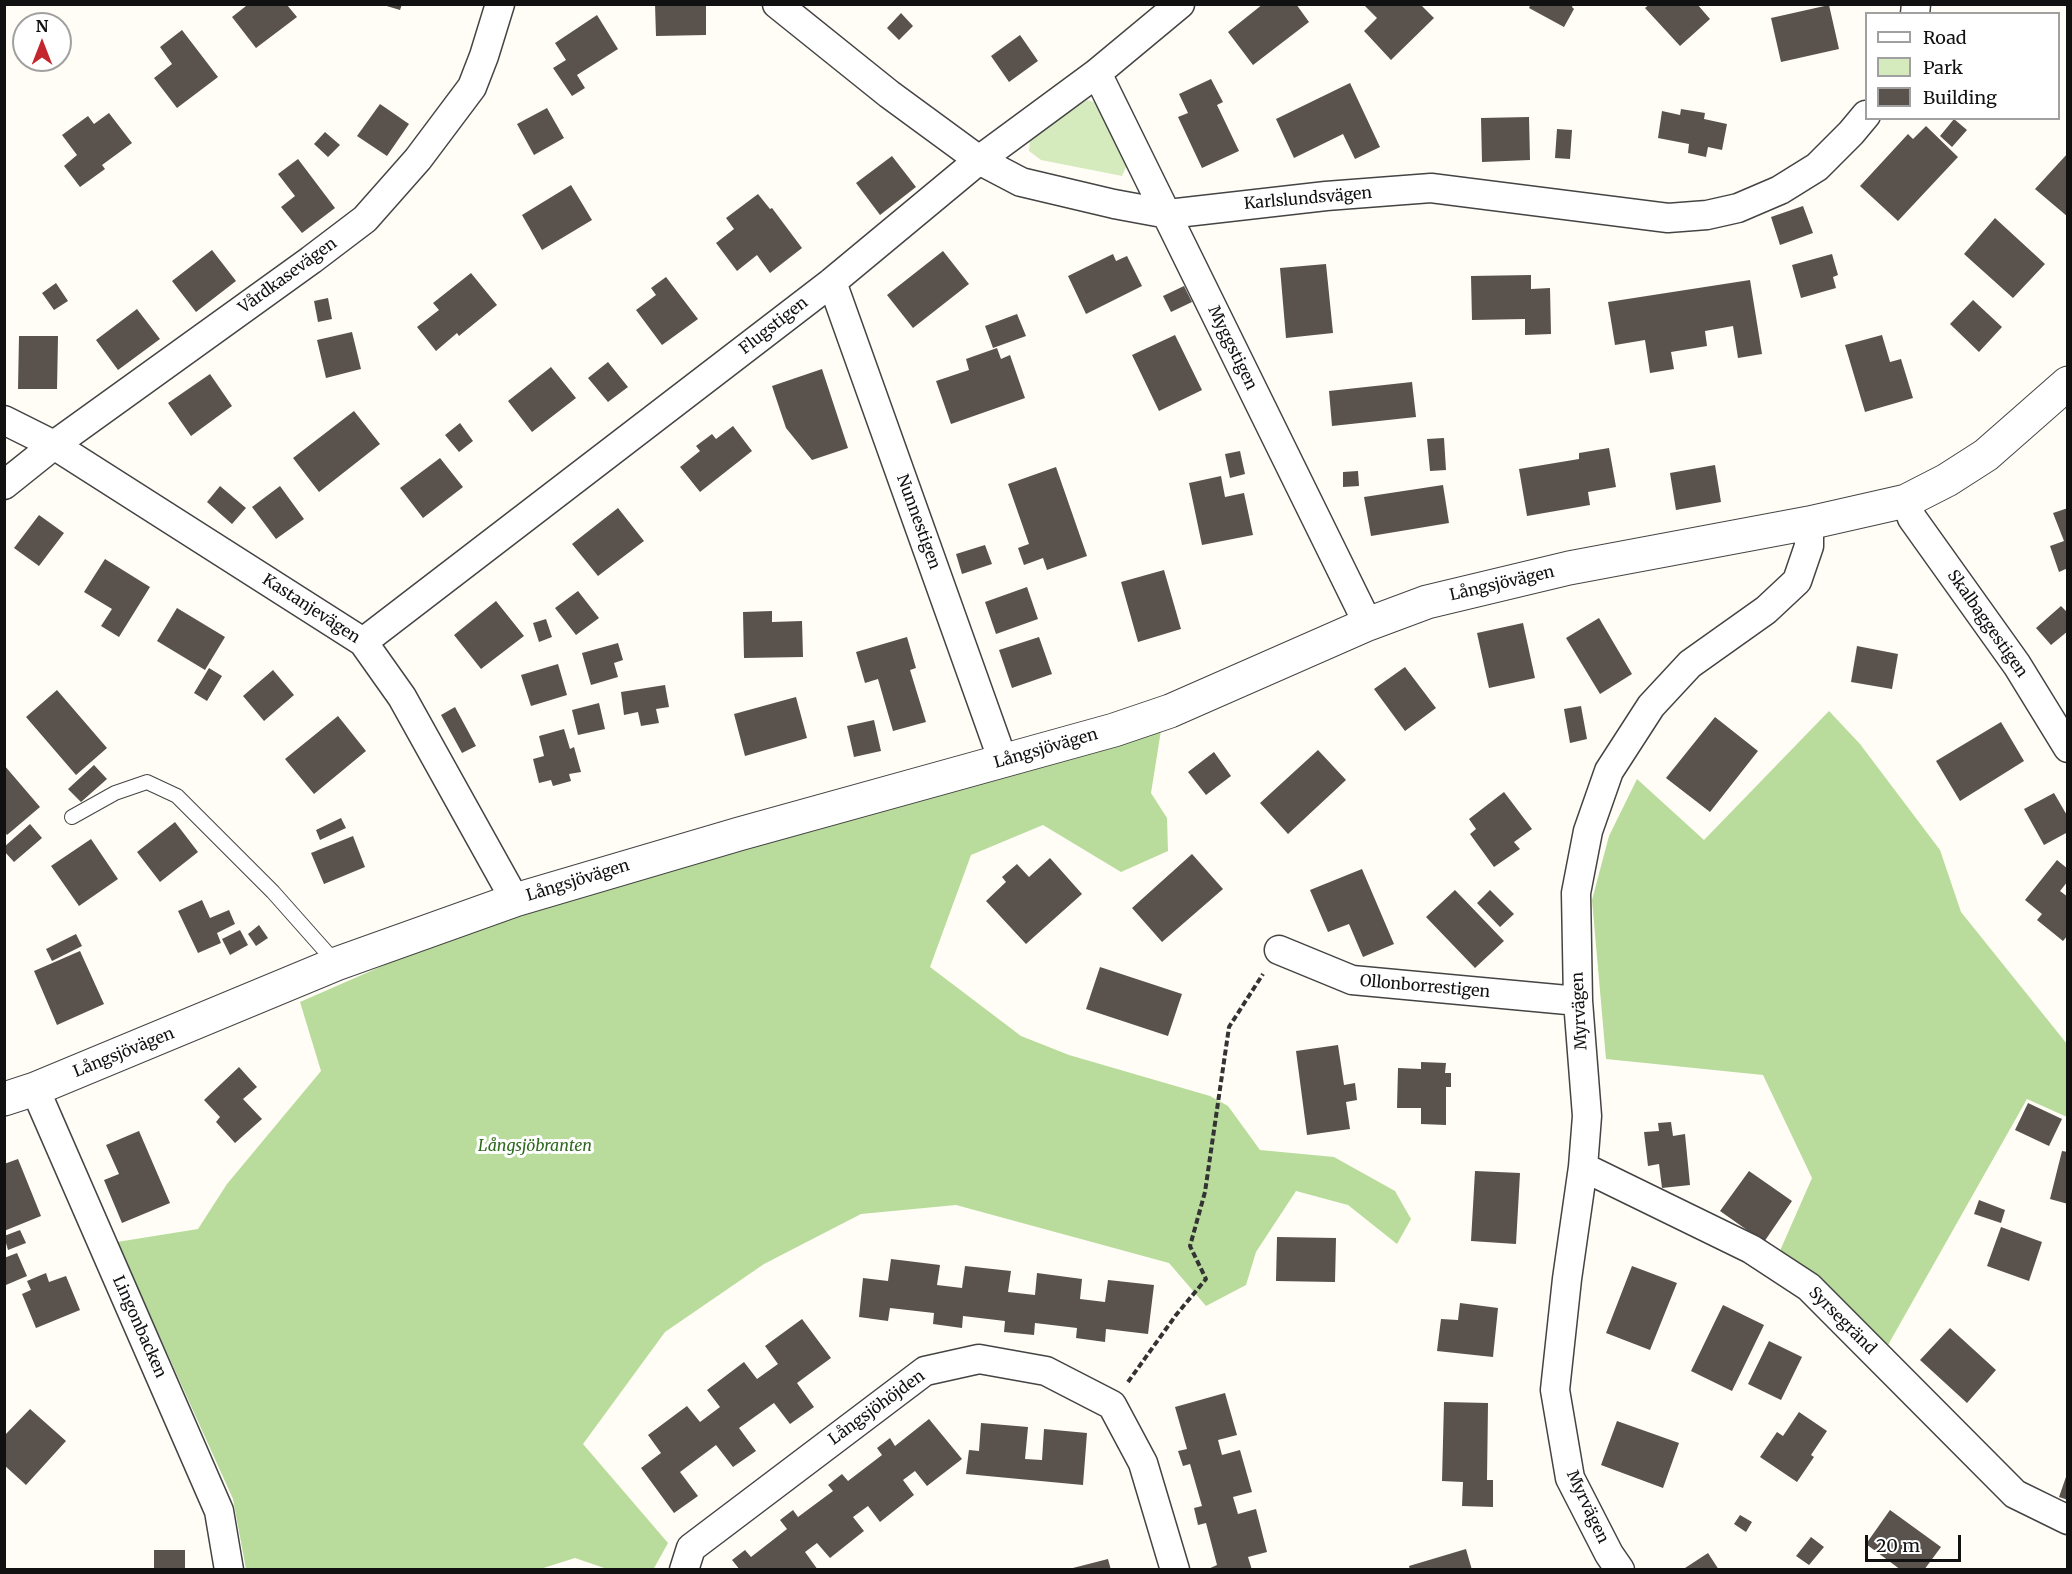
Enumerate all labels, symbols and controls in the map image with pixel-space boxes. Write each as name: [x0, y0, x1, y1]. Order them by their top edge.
north arrow: [12, 12, 72, 72]
legend: [1865, 12, 2060, 120]
text: N: [36, 16, 48, 36]
text: Road: [1923, 26, 1967, 49]
text: Park: [1923, 56, 1963, 79]
text: Building: [1923, 86, 1997, 109]
street label: Karlslundsvägen: [1243, 184, 1373, 214]
street label: Vårdkasevägen: [235, 234, 341, 318]
street label: Flugstigen: [736, 293, 812, 359]
street label: Myggstigen: [1203, 303, 1261, 393]
street label: Nunnestigen: [892, 472, 944, 572]
street label: Långsjövägen: [1448, 563, 1556, 605]
street label: Skalbaggestigen: [1943, 567, 2031, 681]
street label: Kastanjevägen: [259, 570, 363, 648]
street label: Långsjövägen: [992, 725, 1100, 773]
street label: Långsjövägen: [524, 856, 632, 906]
street label: Ollonborrestigen: [1359, 972, 1491, 1002]
street label: Myrvägen: [1568, 972, 1592, 1050]
street label: Långsjövägen: [71, 1024, 177, 1082]
park label: Långsjöbranten: [478, 1136, 592, 1156]
street label: Lingonbacken: [108, 1273, 170, 1381]
street label: Syrsegränd: [1804, 1283, 1880, 1359]
street label: Långsjöhöjden: [825, 1367, 929, 1449]
street label: Myrvägen: [1562, 1468, 1612, 1546]
scale bar: [1868, 1523, 1964, 1561]
text: 20 m: [1876, 1534, 1920, 1557]

